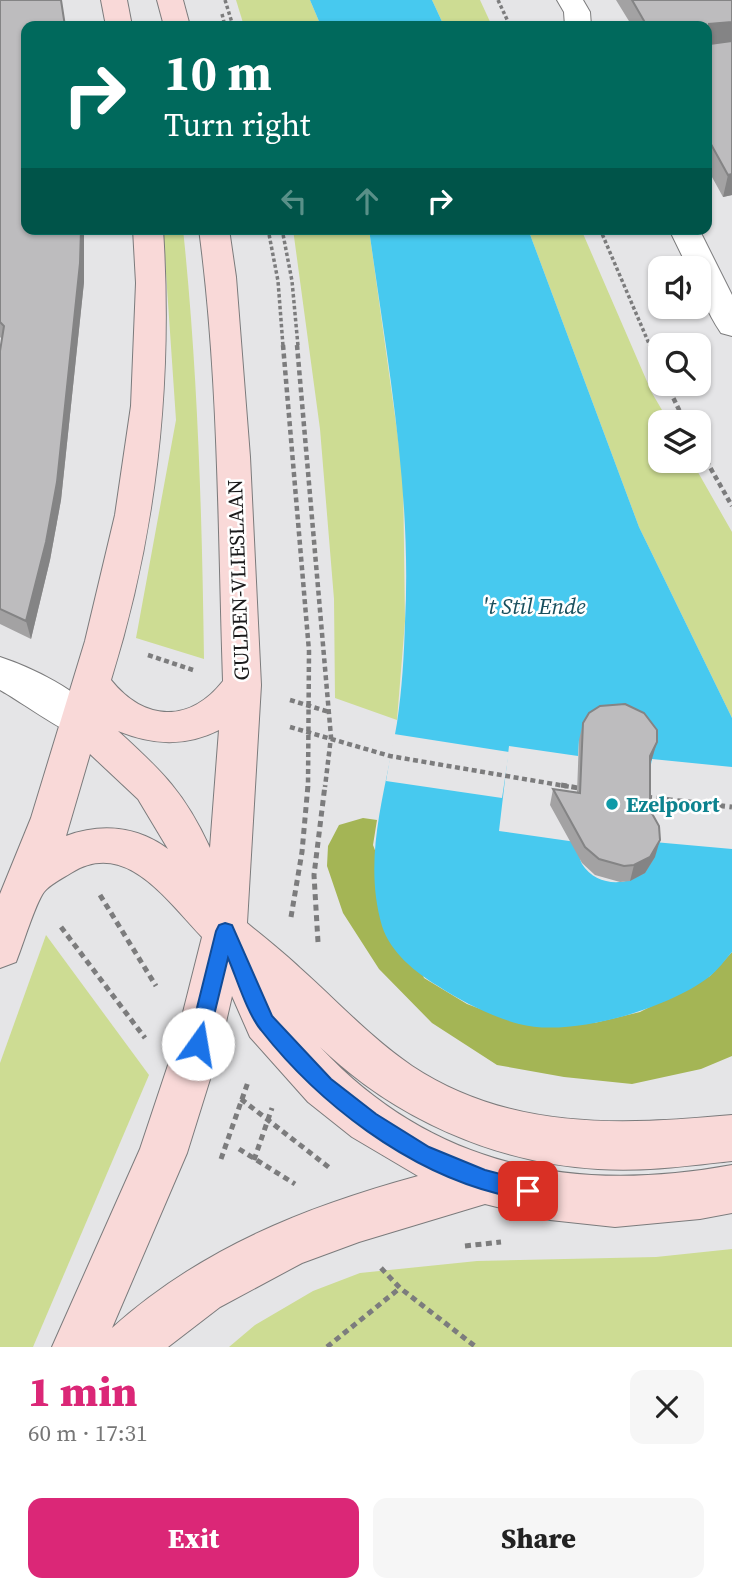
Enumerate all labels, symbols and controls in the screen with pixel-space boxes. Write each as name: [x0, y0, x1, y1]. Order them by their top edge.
text: 10 m: [164, 39, 272, 106]
icon: right: [49, 49, 140, 140]
text: Turn right: [164, 103, 310, 147]
icon: left: [275, 182, 313, 220]
icon: ahead: [348, 182, 386, 220]
icon: right: [421, 182, 459, 220]
map controls: [648, 256, 711, 473]
button: sound: [648, 256, 711, 319]
button: search: [648, 333, 711, 396]
button: layers: [648, 410, 711, 473]
street label: GULDEN-VLIESLAAN: [220, 479, 256, 681]
water label: 't Stil Ende: [482, 590, 586, 622]
place label: Ezelpoort: [626, 790, 720, 819]
marker: Ezelpoort: [604, 796, 620, 812]
position arrow: [161, 1007, 235, 1081]
pin: [498, 1161, 558, 1221]
icon: arrive: [509, 1172, 547, 1210]
text: 1 min: [28, 1362, 138, 1420]
button: close: [630, 1370, 704, 1444]
text: 60 m · 17:31: [28, 1417, 148, 1449]
button: Exit: [28, 1498, 359, 1578]
button: Share: [373, 1498, 704, 1578]

